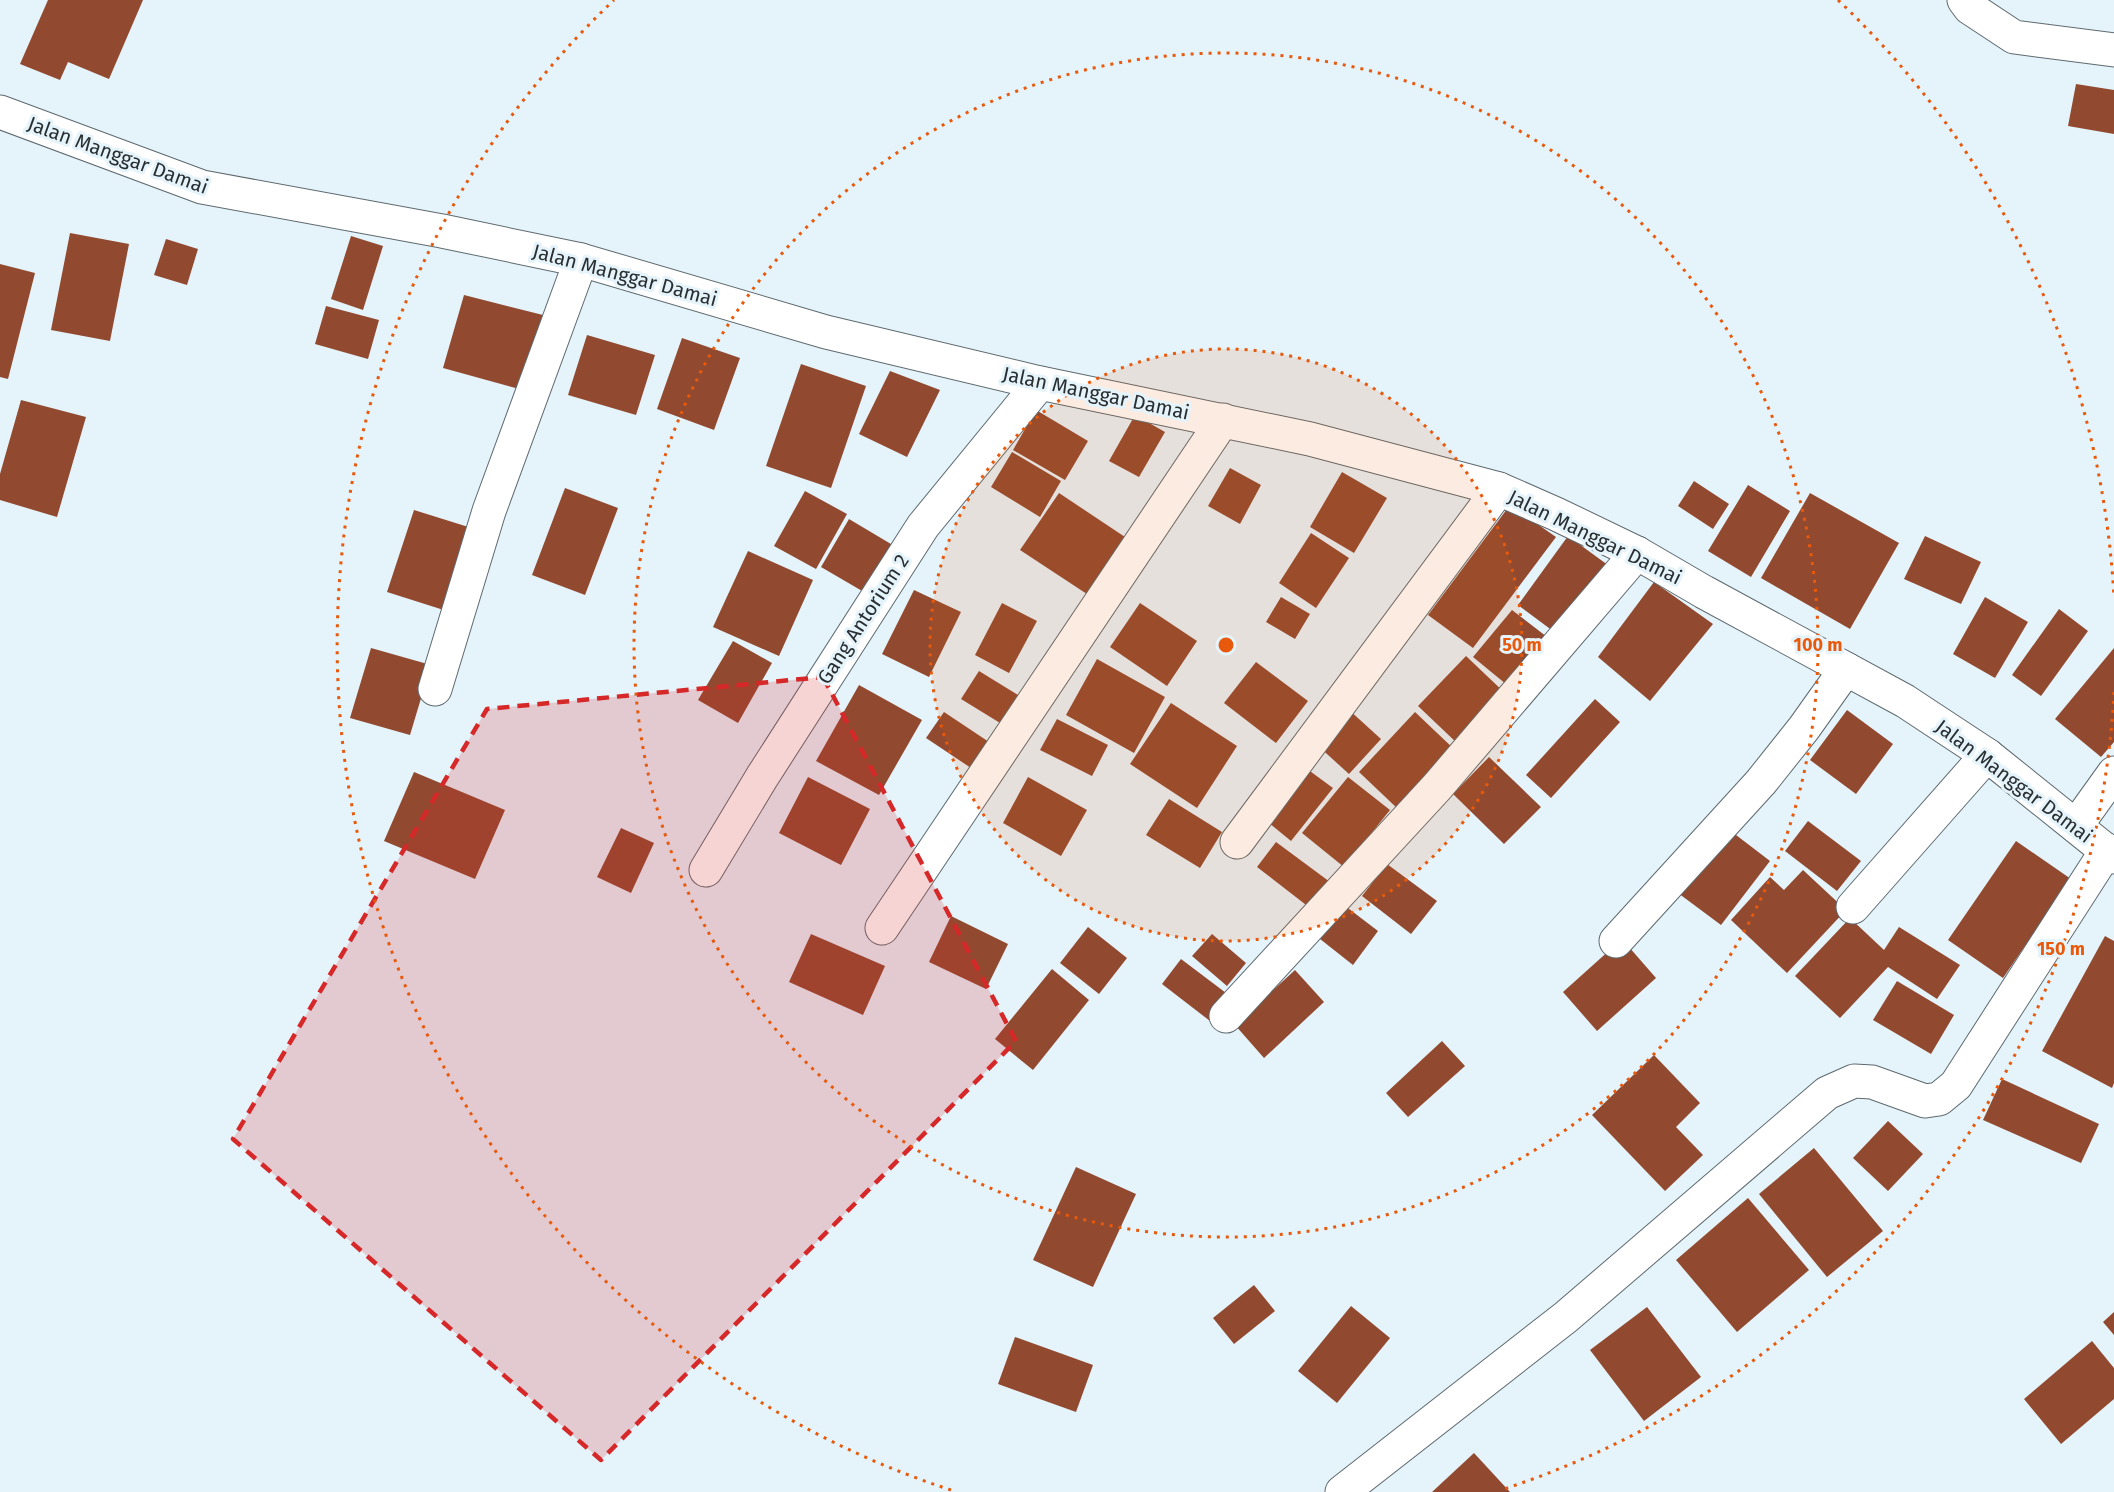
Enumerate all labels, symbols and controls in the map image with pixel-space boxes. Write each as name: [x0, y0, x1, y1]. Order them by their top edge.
street label: Jalan Manggar Damai: [25, 111, 211, 199]
street label: Jalan Manggar Damai: [530, 239, 720, 311]
street label: Jalan Manggar Damai: [1001, 361, 1191, 425]
street label: Jalan Manggar Damai: [1504, 485, 1686, 589]
street label: Gang Antorium 2: [812, 550, 914, 688]
text: 50 m: [1502, 634, 1542, 656]
text: 100 m: [1794, 634, 1842, 656]
centre of rings: [1216, 635, 1236, 655]
street label: Jalan Manggar Damai: [1931, 714, 2097, 848]
text: 150 m: [2037, 938, 2085, 960]

